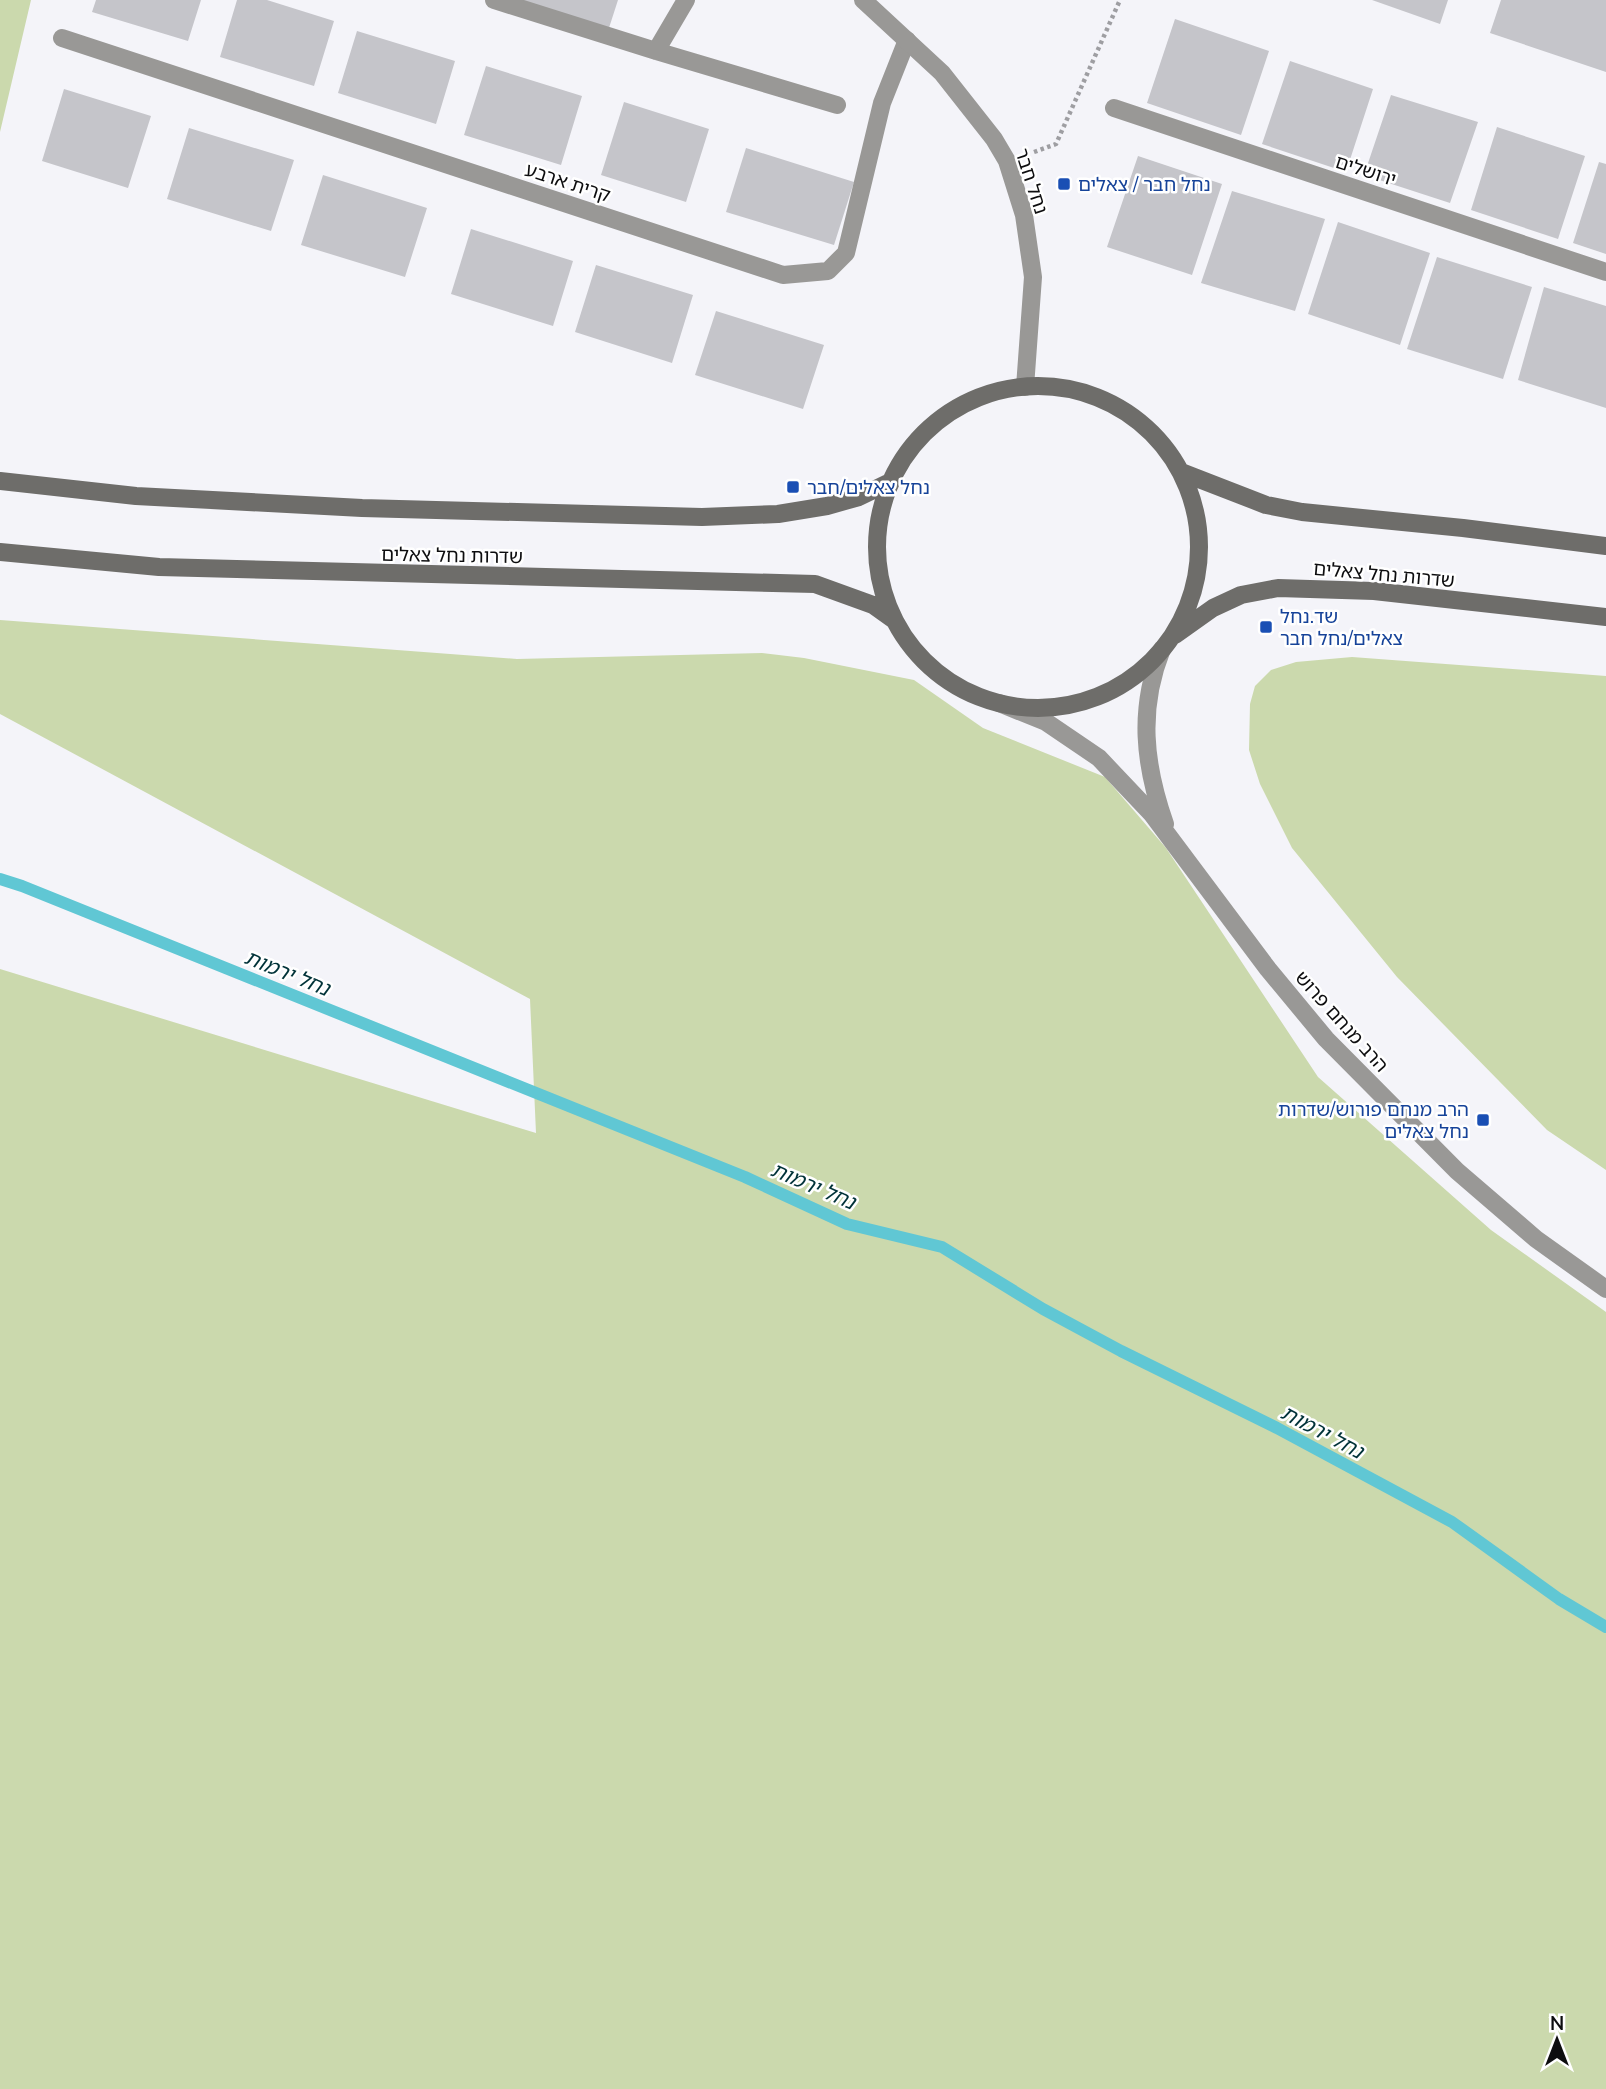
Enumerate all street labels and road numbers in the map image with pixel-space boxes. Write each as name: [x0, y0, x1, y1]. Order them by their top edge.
street label: נחל חבר: [1008, 145, 1054, 217]
street label: ירושלים: [1332, 149, 1400, 193]
street label: קרית ארבע: [522, 157, 614, 209]
street label: שדרות נחל צאלים: [381, 542, 523, 570]
street label: שדרות נחל צאלים: [1312, 556, 1456, 594]
street label: הרב מנחם פרוש: [1289, 965, 1394, 1078]

